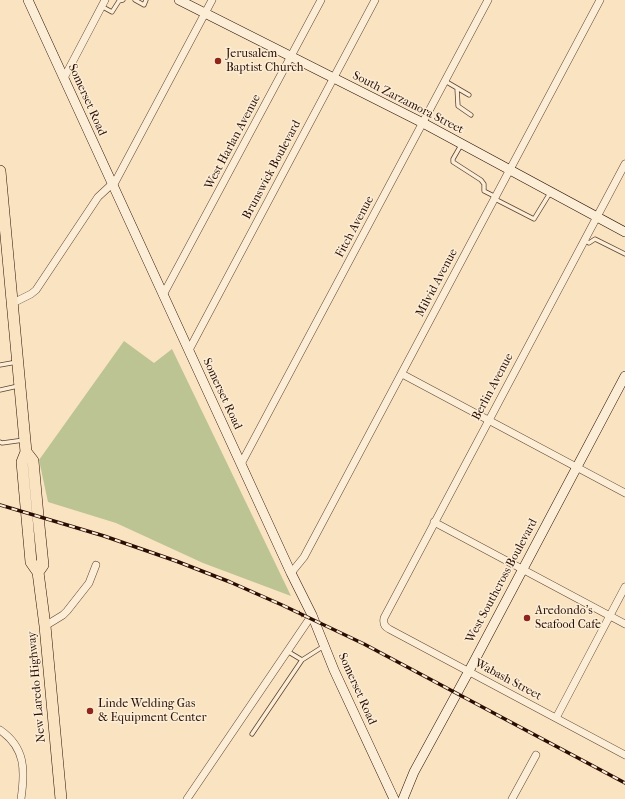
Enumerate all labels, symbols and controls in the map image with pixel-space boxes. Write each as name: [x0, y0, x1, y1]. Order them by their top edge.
place label: Jerusalem Baptist Church: [226, 47, 303, 75]
marker: Jerusalem Baptist Church: [213, 56, 223, 66]
street label: Somerset Road: [65, 62, 109, 138]
street label: South Zarzamora Street: [350, 69, 466, 137]
street label: West Harlan Avenue: [202, 92, 264, 192]
street label: Brunswick Boulevard: [240, 118, 304, 222]
street label: Fitch Avenue: [333, 194, 377, 260]
street label: Milvid Avenue: [413, 247, 461, 319]
street label: Berlin Avenue: [469, 351, 517, 423]
street label: Somerset Road: [199, 356, 245, 432]
street label: West Southcross Boulevard: [463, 516, 541, 646]
place label: Aredondo's Seafood Cafe: [535, 604, 601, 632]
marker: Aredondo's Seafood Cafe: [522, 613, 532, 623]
street label: New Laredo Highway: [25, 631, 49, 743]
street label: Somerset Road: [335, 651, 379, 727]
street label: Wabash Street: [472, 656, 544, 704]
place label: Linde Welding Gas & Equipment Center: [98, 697, 207, 725]
marker: Linde Welding Gas & Equipment Center: [85, 706, 95, 716]

